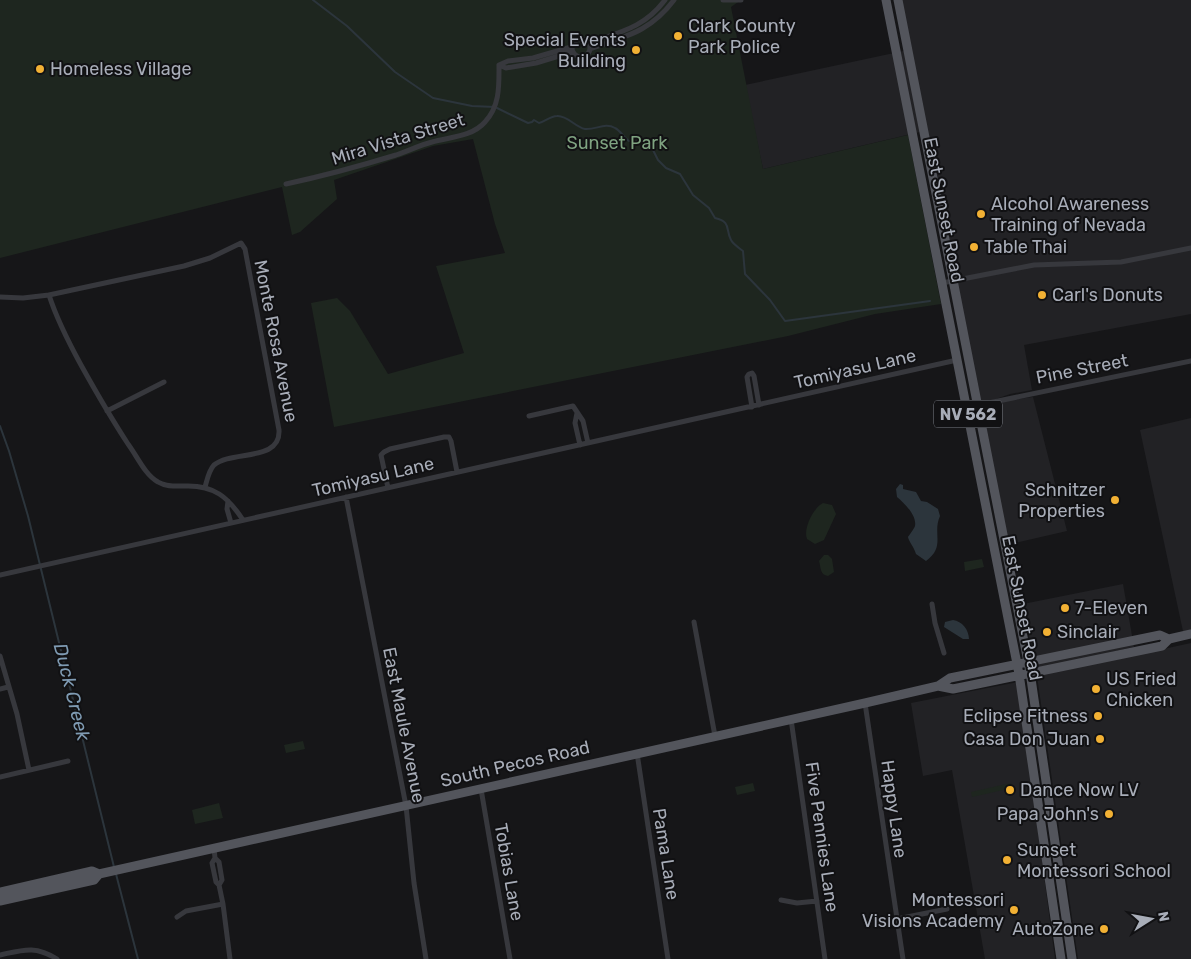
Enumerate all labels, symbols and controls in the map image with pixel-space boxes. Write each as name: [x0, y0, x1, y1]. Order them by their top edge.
place label: Clark County Park Police: [688, 15, 796, 58]
place label: Special Events Building: [504, 29, 626, 72]
marker: Clark County Park Police: [672, 30, 684, 42]
marker: Special Events Building: [630, 44, 642, 56]
place label: Homeless Village: [50, 58, 192, 80]
marker: Homeless Village: [34, 63, 46, 75]
street label: Mira Vista Street: [329, 108, 467, 170]
park label: Sunset Park: [566, 132, 668, 154]
street label: East Sunset Road: [919, 135, 969, 285]
place label: Alcohol Awareness Training of Nevada: [991, 193, 1149, 236]
marker: Alcohol Awareness Training of Nevada: [975, 208, 987, 220]
place label: Table Thai: [984, 236, 1067, 258]
marker: Table Thai: [968, 241, 980, 253]
street label: Monte Rosa Avenue: [249, 258, 303, 424]
place label: Carl's Donuts: [1052, 284, 1163, 306]
marker: Carl's Donuts: [1036, 289, 1048, 301]
street label: Tomiyasu Lane: [792, 344, 918, 394]
street label: Pine Street: [1034, 349, 1130, 389]
road number: NV 562: [934, 400, 1002, 428]
street label: Tomiyasu Lane: [310, 452, 436, 502]
place label: Schnitzer Properties: [1018, 479, 1105, 522]
marker: Schnitzer Properties: [1109, 494, 1121, 506]
street label: East Sunset Road: [997, 533, 1047, 683]
place label: 7-Eleven: [1075, 597, 1148, 619]
marker: 7-Eleven: [1059, 602, 1071, 614]
place label: Sinclair: [1057, 621, 1119, 643]
marker: Sinclair: [1041, 626, 1053, 638]
water label: Duck Creek: [49, 641, 95, 744]
street label: East Maule Avenue: [378, 645, 430, 805]
place label: US Fried Chicken: [1106, 668, 1176, 711]
marker: US Fried Chicken: [1090, 683, 1102, 695]
place label: Eclipse Fitness: [963, 705, 1088, 727]
marker: Eclipse Fitness: [1092, 710, 1104, 722]
place label: Casa Don Juan: [963, 728, 1090, 750]
marker: Casa Don Juan: [1094, 733, 1106, 745]
street label: South Pecos Road: [438, 736, 592, 792]
street label: Happy Lane: [876, 759, 912, 859]
street label: Five Pennies Lane: [801, 760, 843, 914]
place label: Dance Now LV: [1020, 779, 1139, 801]
marker: Dance Now LV: [1004, 784, 1016, 796]
place label: Papa John's: [997, 803, 1099, 825]
street label: Pama Lane: [648, 806, 684, 902]
marker: Papa John's: [1103, 808, 1115, 820]
street label: Tobias Lane: [490, 821, 528, 923]
place label: Sunset Montessori School: [1017, 839, 1171, 882]
marker: Sunset Montessori School: [1001, 854, 1013, 866]
place label: Montessori Visions Academy: [862, 889, 1004, 932]
north arrow: [1126, 894, 1176, 944]
marker: Montessori Visions Academy: [1008, 904, 1020, 916]
text: N: [1154, 910, 1173, 923]
place label: AutoZone: [1012, 918, 1094, 940]
marker: AutoZone: [1098, 923, 1110, 935]

